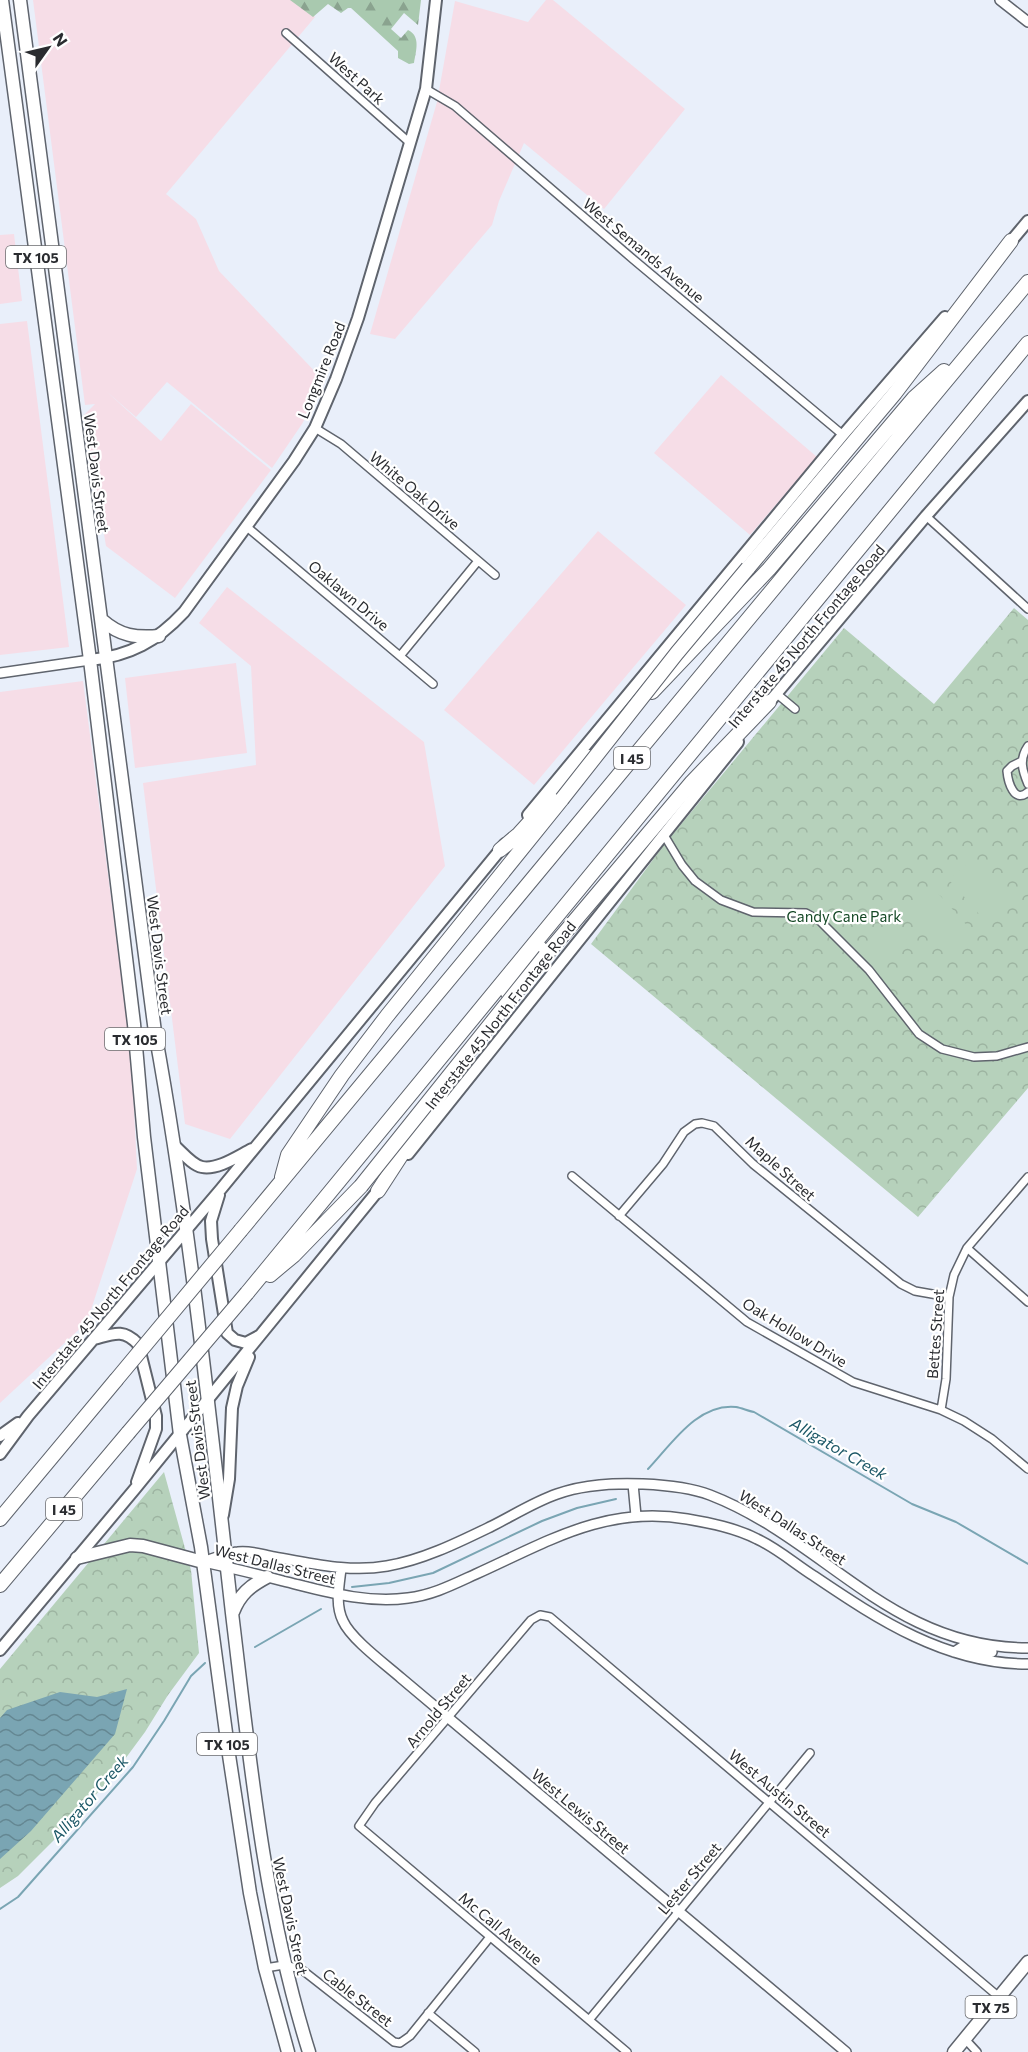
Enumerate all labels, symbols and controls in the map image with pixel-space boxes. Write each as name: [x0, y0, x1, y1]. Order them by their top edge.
north arrow: [18, 18, 78, 78]
text: N: [50, 29, 72, 50]
street label: West Park: [325, 48, 389, 108]
street label: West Semands Avenue: [580, 194, 708, 306]
road number: TX 105: [6, 246, 66, 268]
street label: Longmire Road: [293, 319, 349, 421]
street label: West Davis Street: [81, 412, 113, 534]
street label: White Oak Drive: [366, 447, 464, 533]
street label: Interstate 45 North Frontage Road: [724, 541, 888, 731]
street label: Oaklawn Drive: [305, 556, 393, 634]
road number: I 45: [614, 747, 650, 769]
street label: West Davis Street: [144, 894, 176, 1016]
park label: Candy Cane Park: [787, 907, 901, 925]
street label: Interstate 45 North Frontage Road: [421, 917, 579, 1113]
road number: TX 105: [105, 1028, 165, 1050]
street label: Maple Street: [742, 1132, 820, 1204]
street label: Interstate 45 North Frontage Road: [28, 1202, 192, 1392]
street label: Bettes Street: [923, 1289, 947, 1379]
street label: Oak Hollow Drive: [739, 1294, 851, 1370]
street label: West Davis Street: [181, 1379, 213, 1501]
water label: Alligator Creek: [786, 1412, 891, 1483]
street label: West Dallas Street: [736, 1486, 850, 1568]
road number: I 45: [46, 1498, 82, 1520]
street label: West Dallas Street: [212, 1540, 338, 1588]
street label: Arnold Street: [402, 1669, 474, 1751]
road number: TX 105: [197, 1733, 257, 1755]
street label: West Austin Street: [725, 1745, 835, 1841]
water label: Alligator Creek: [46, 1751, 132, 1846]
street label: West Lewis Street: [528, 1765, 634, 1857]
street label: Lester Street: [654, 1838, 724, 1918]
street label: West Davis Street: [270, 1855, 312, 1977]
street label: Mc Call Avenue: [456, 1888, 546, 1968]
street label: Cable Street: [319, 1964, 397, 2030]
road number: TX 75: [966, 1996, 1016, 2018]

